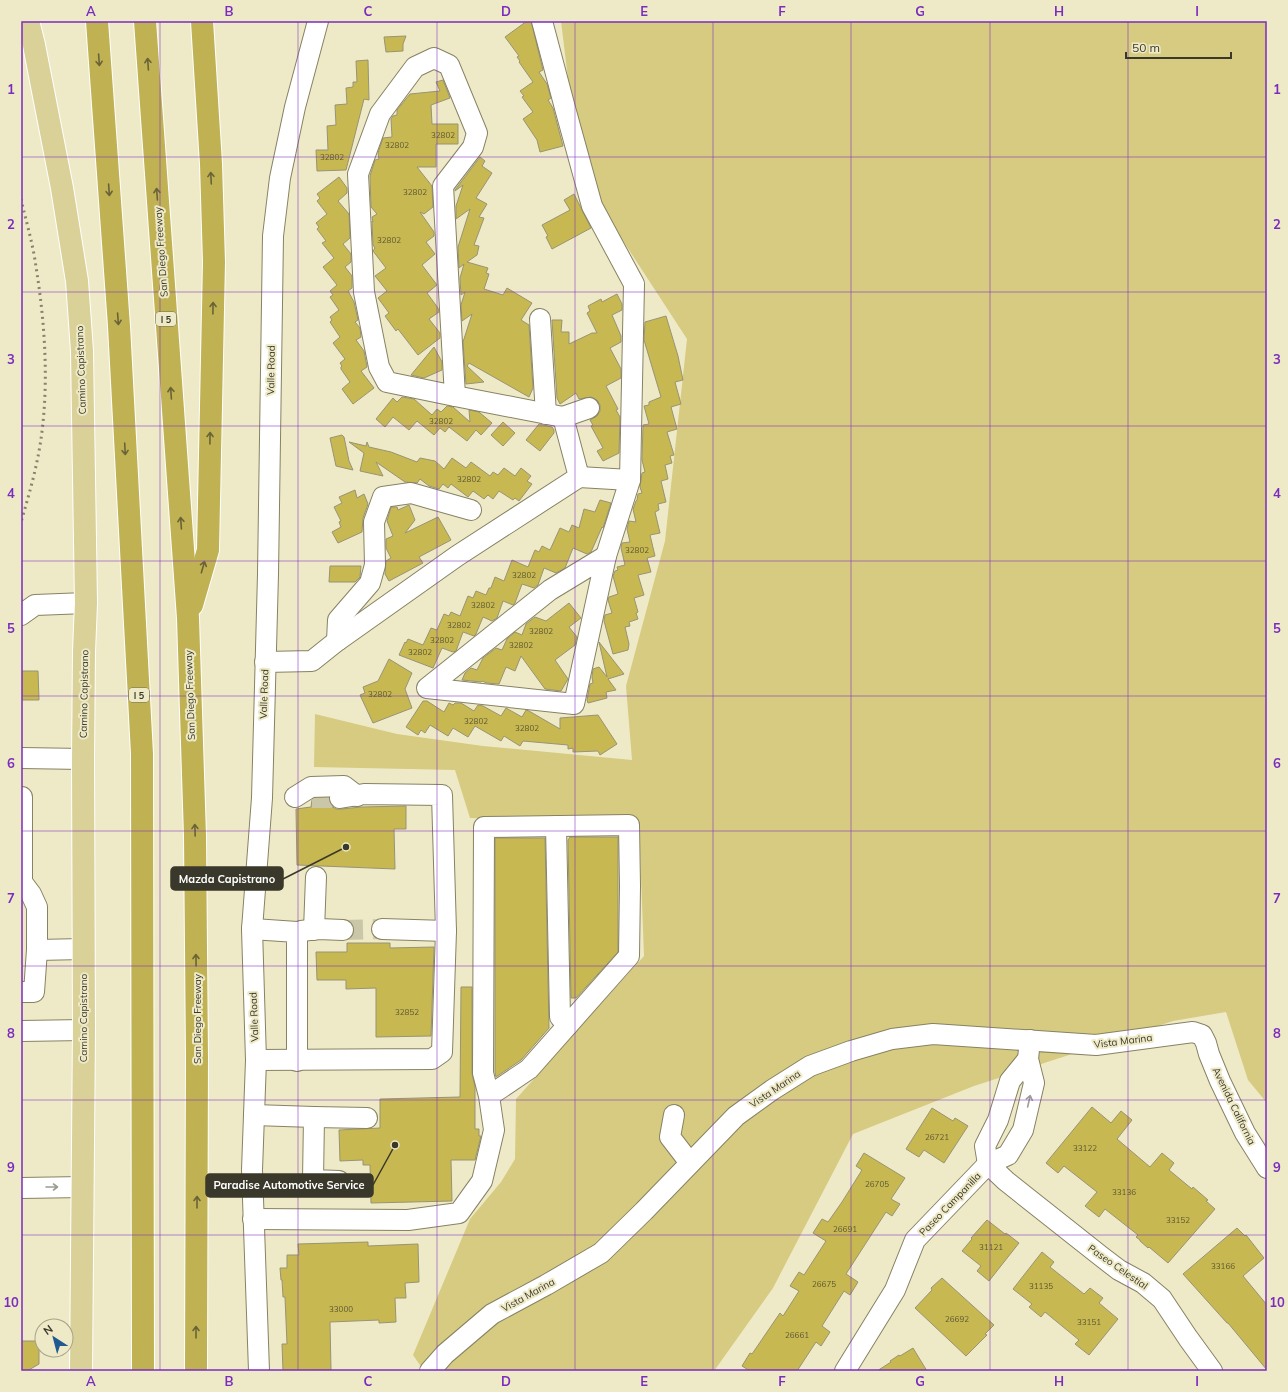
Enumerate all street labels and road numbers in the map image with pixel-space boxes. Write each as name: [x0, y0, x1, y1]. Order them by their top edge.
street label: San Diego Freeway: [151, 206, 171, 297]
road number: I 5: [156, 312, 176, 326]
street label: Camino Capistrano: [73, 325, 89, 415]
street label: Valle Road: [264, 345, 278, 395]
street label: Camino Capistrano: [77, 649, 91, 738]
street label: San Diego Freeway: [182, 649, 198, 740]
street label: Valle Road: [257, 669, 271, 719]
road number: I 5: [129, 688, 149, 702]
street label: Camino Capistrano: [77, 973, 90, 1062]
street label: San Diego Freeway: [191, 973, 204, 1064]
street label: Valle Road: [247, 992, 261, 1042]
street label: Vista Marina: [1093, 1031, 1153, 1051]
street label: Avenida California: [1210, 1065, 1258, 1147]
street label: Vista Marina: [747, 1067, 803, 1111]
street label: Paseo Campanilla: [916, 1169, 984, 1239]
street label: Paseo Celestial: [1086, 1242, 1150, 1292]
street label: Vista Marina: [499, 1275, 557, 1315]

